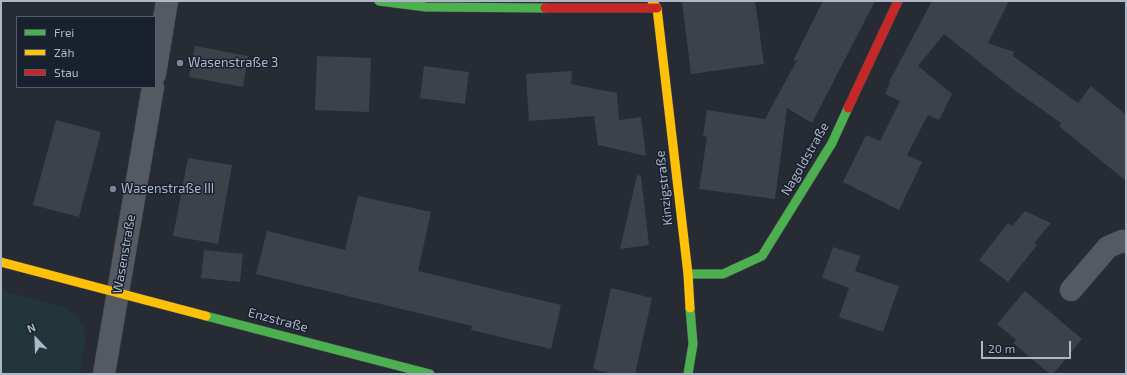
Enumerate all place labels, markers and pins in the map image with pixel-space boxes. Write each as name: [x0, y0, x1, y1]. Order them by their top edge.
place label: Wasenstraße 3: [188, 55, 278, 71]
marker: Wasenstraße 3: [175, 58, 185, 68]
place label: Wasenstraße III: [121, 181, 214, 197]
marker: Wasenstraße III: [108, 184, 118, 194]

